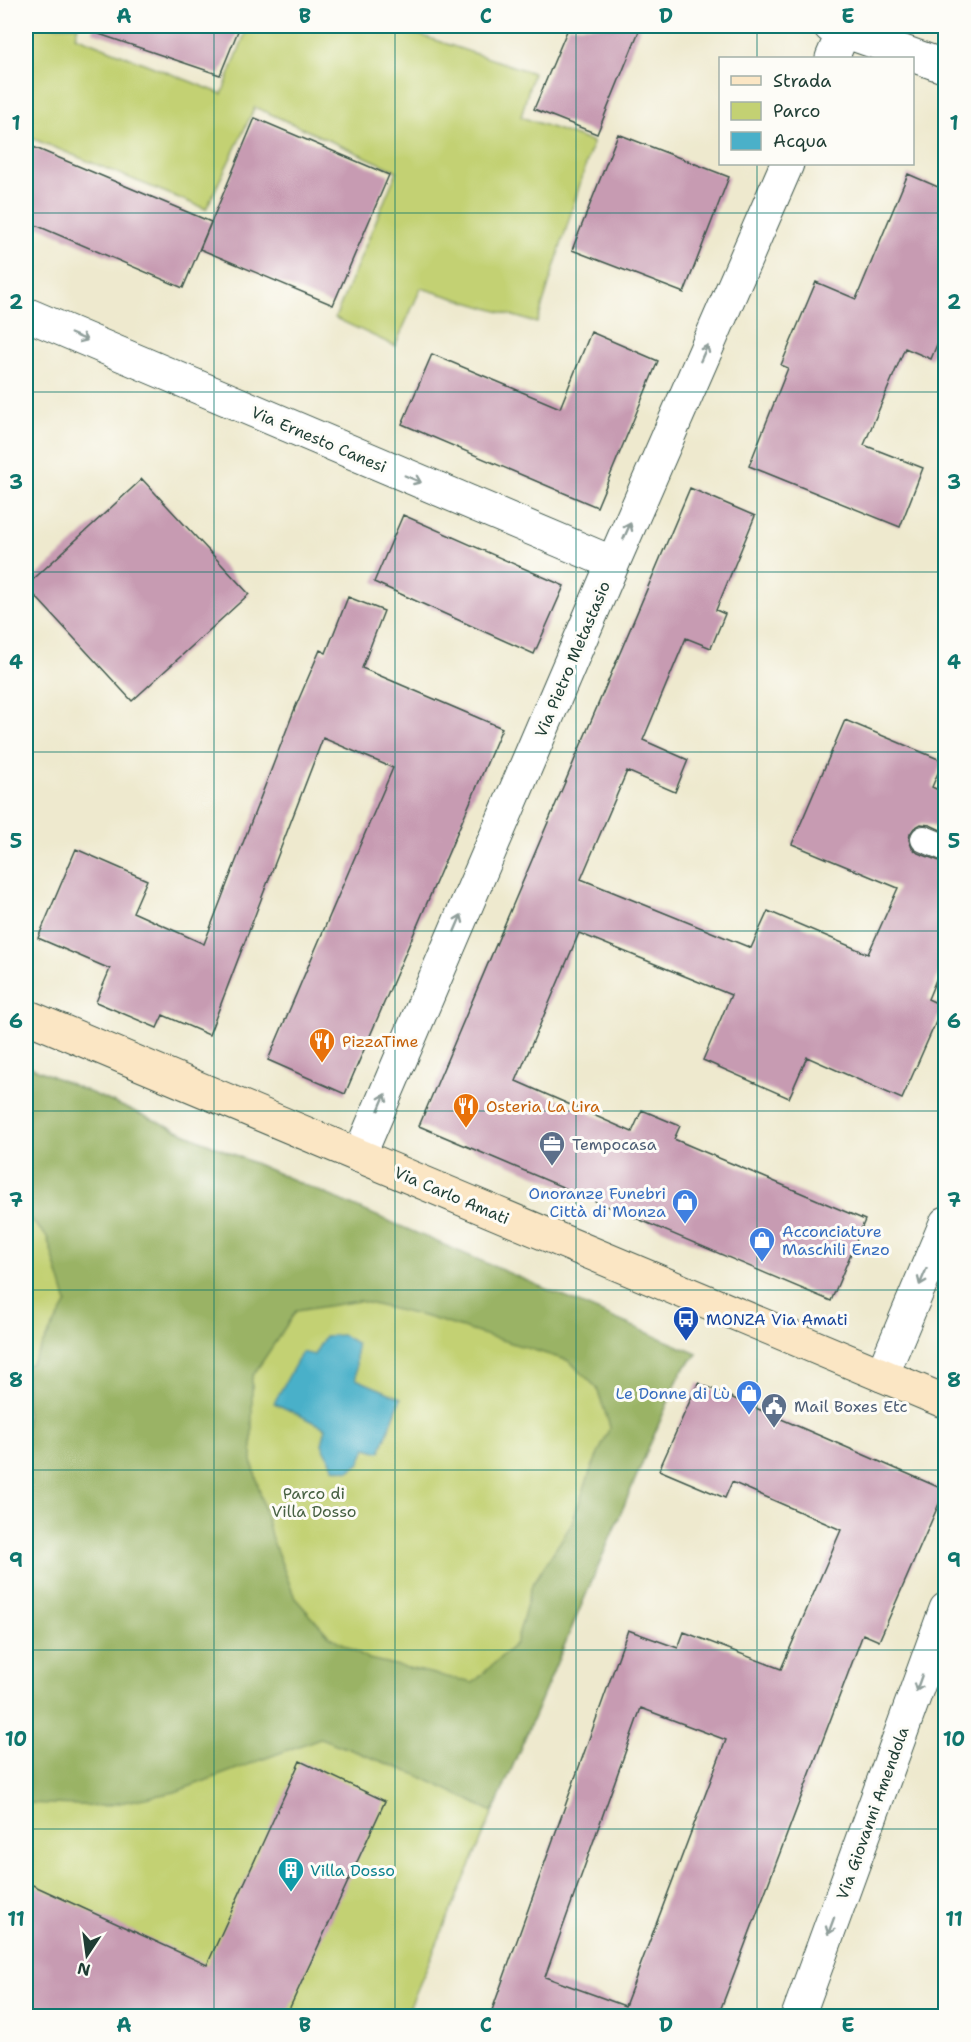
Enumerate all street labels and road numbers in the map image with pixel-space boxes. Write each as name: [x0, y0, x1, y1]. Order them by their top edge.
street label: Via Ernesto Canesi: [248, 401, 390, 477]
street label: Via Pietro Metastasio: [530, 578, 615, 741]
street label: Via Carlo Amati: [391, 1162, 512, 1229]
street label: Via Giovanni Amendola: [831, 1724, 914, 1902]

